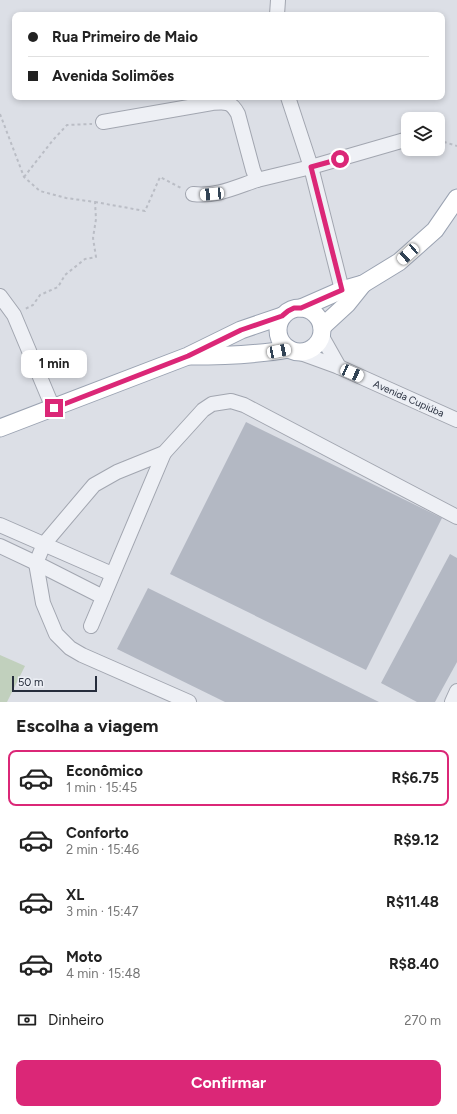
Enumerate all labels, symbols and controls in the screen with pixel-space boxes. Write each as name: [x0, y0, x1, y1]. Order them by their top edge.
text: Rua Primeiro de Maio: [52, 28, 198, 46]
text: Avenida Solimões: [52, 67, 174, 85]
map controls: [401, 112, 445, 156]
button: layers: [401, 112, 445, 156]
route start: [331, 150, 349, 168]
car: [200, 187, 224, 201]
car: [395, 242, 421, 266]
car: [266, 343, 292, 359]
callout: 1 min: [21, 350, 87, 378]
text: 1 min: [39, 356, 69, 371]
car: [339, 363, 365, 383]
street label: Avenida Cupiúba: [371, 377, 446, 420]
route end: [45, 399, 63, 417]
scale bar: [12, 674, 97, 693]
text: 50 m: [18, 676, 43, 689]
text: Escolha a viagem: [16, 715, 159, 737]
icon: car: [18, 760, 54, 796]
text: Econômico: [66, 762, 143, 780]
text: R$6.75: [392, 769, 439, 787]
text: 1 min · 15:45: [66, 780, 137, 795]
icon: car: [18, 822, 54, 858]
text: Conforto: [66, 824, 129, 842]
text: R$9.12: [394, 831, 439, 849]
text: 2 min · 15:46: [66, 842, 139, 857]
icon: car: [18, 884, 54, 920]
text: XL: [66, 886, 84, 904]
text: R$11.48: [386, 893, 439, 911]
text: 3 min · 15:47: [66, 904, 139, 919]
icon: car: [18, 946, 54, 982]
text: Moto: [66, 948, 102, 966]
text: R$8.40: [389, 955, 439, 973]
text: 4 min · 15:48: [66, 966, 141, 981]
icon: cash: [16, 1009, 38, 1031]
text: Dinheiro: [48, 1011, 104, 1029]
text: 270 m: [404, 1013, 441, 1028]
button: Confirmar: [16, 1060, 441, 1106]

